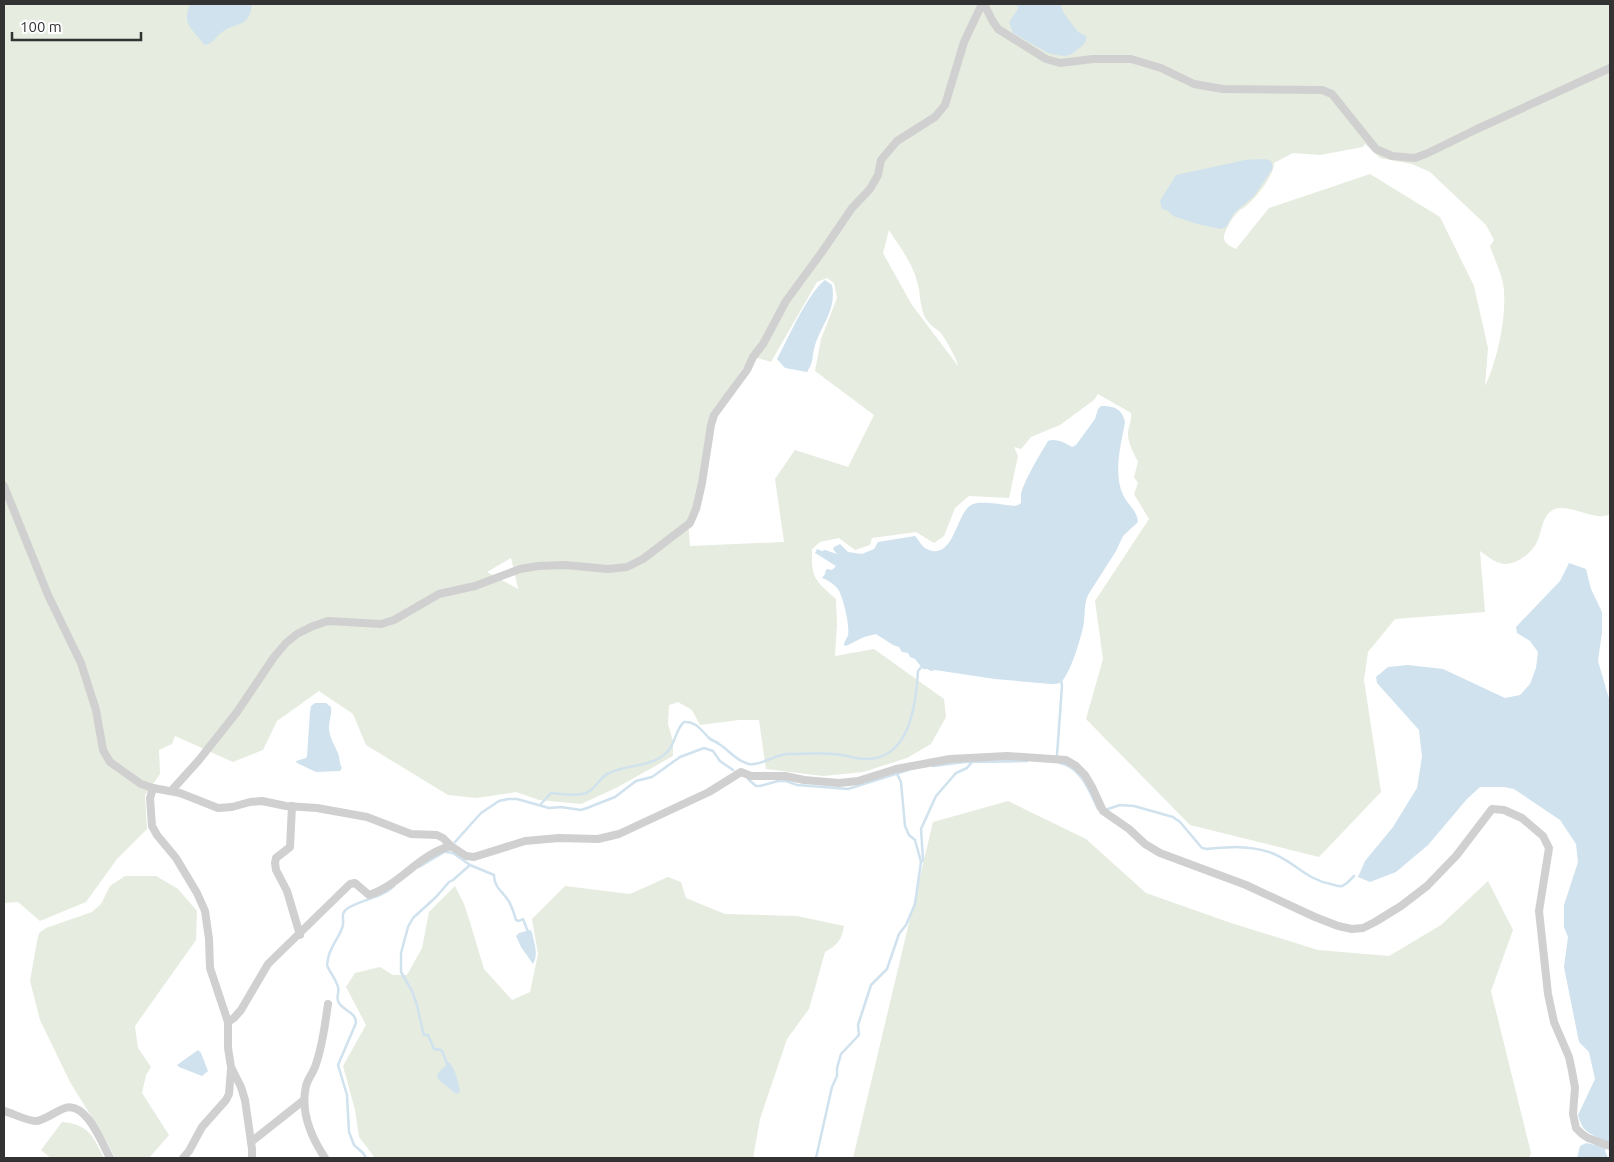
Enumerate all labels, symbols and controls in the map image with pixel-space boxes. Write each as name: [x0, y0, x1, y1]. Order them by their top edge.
scale bar: [12, 10, 141, 42]
text: 100 m: [20, 18, 62, 35]

